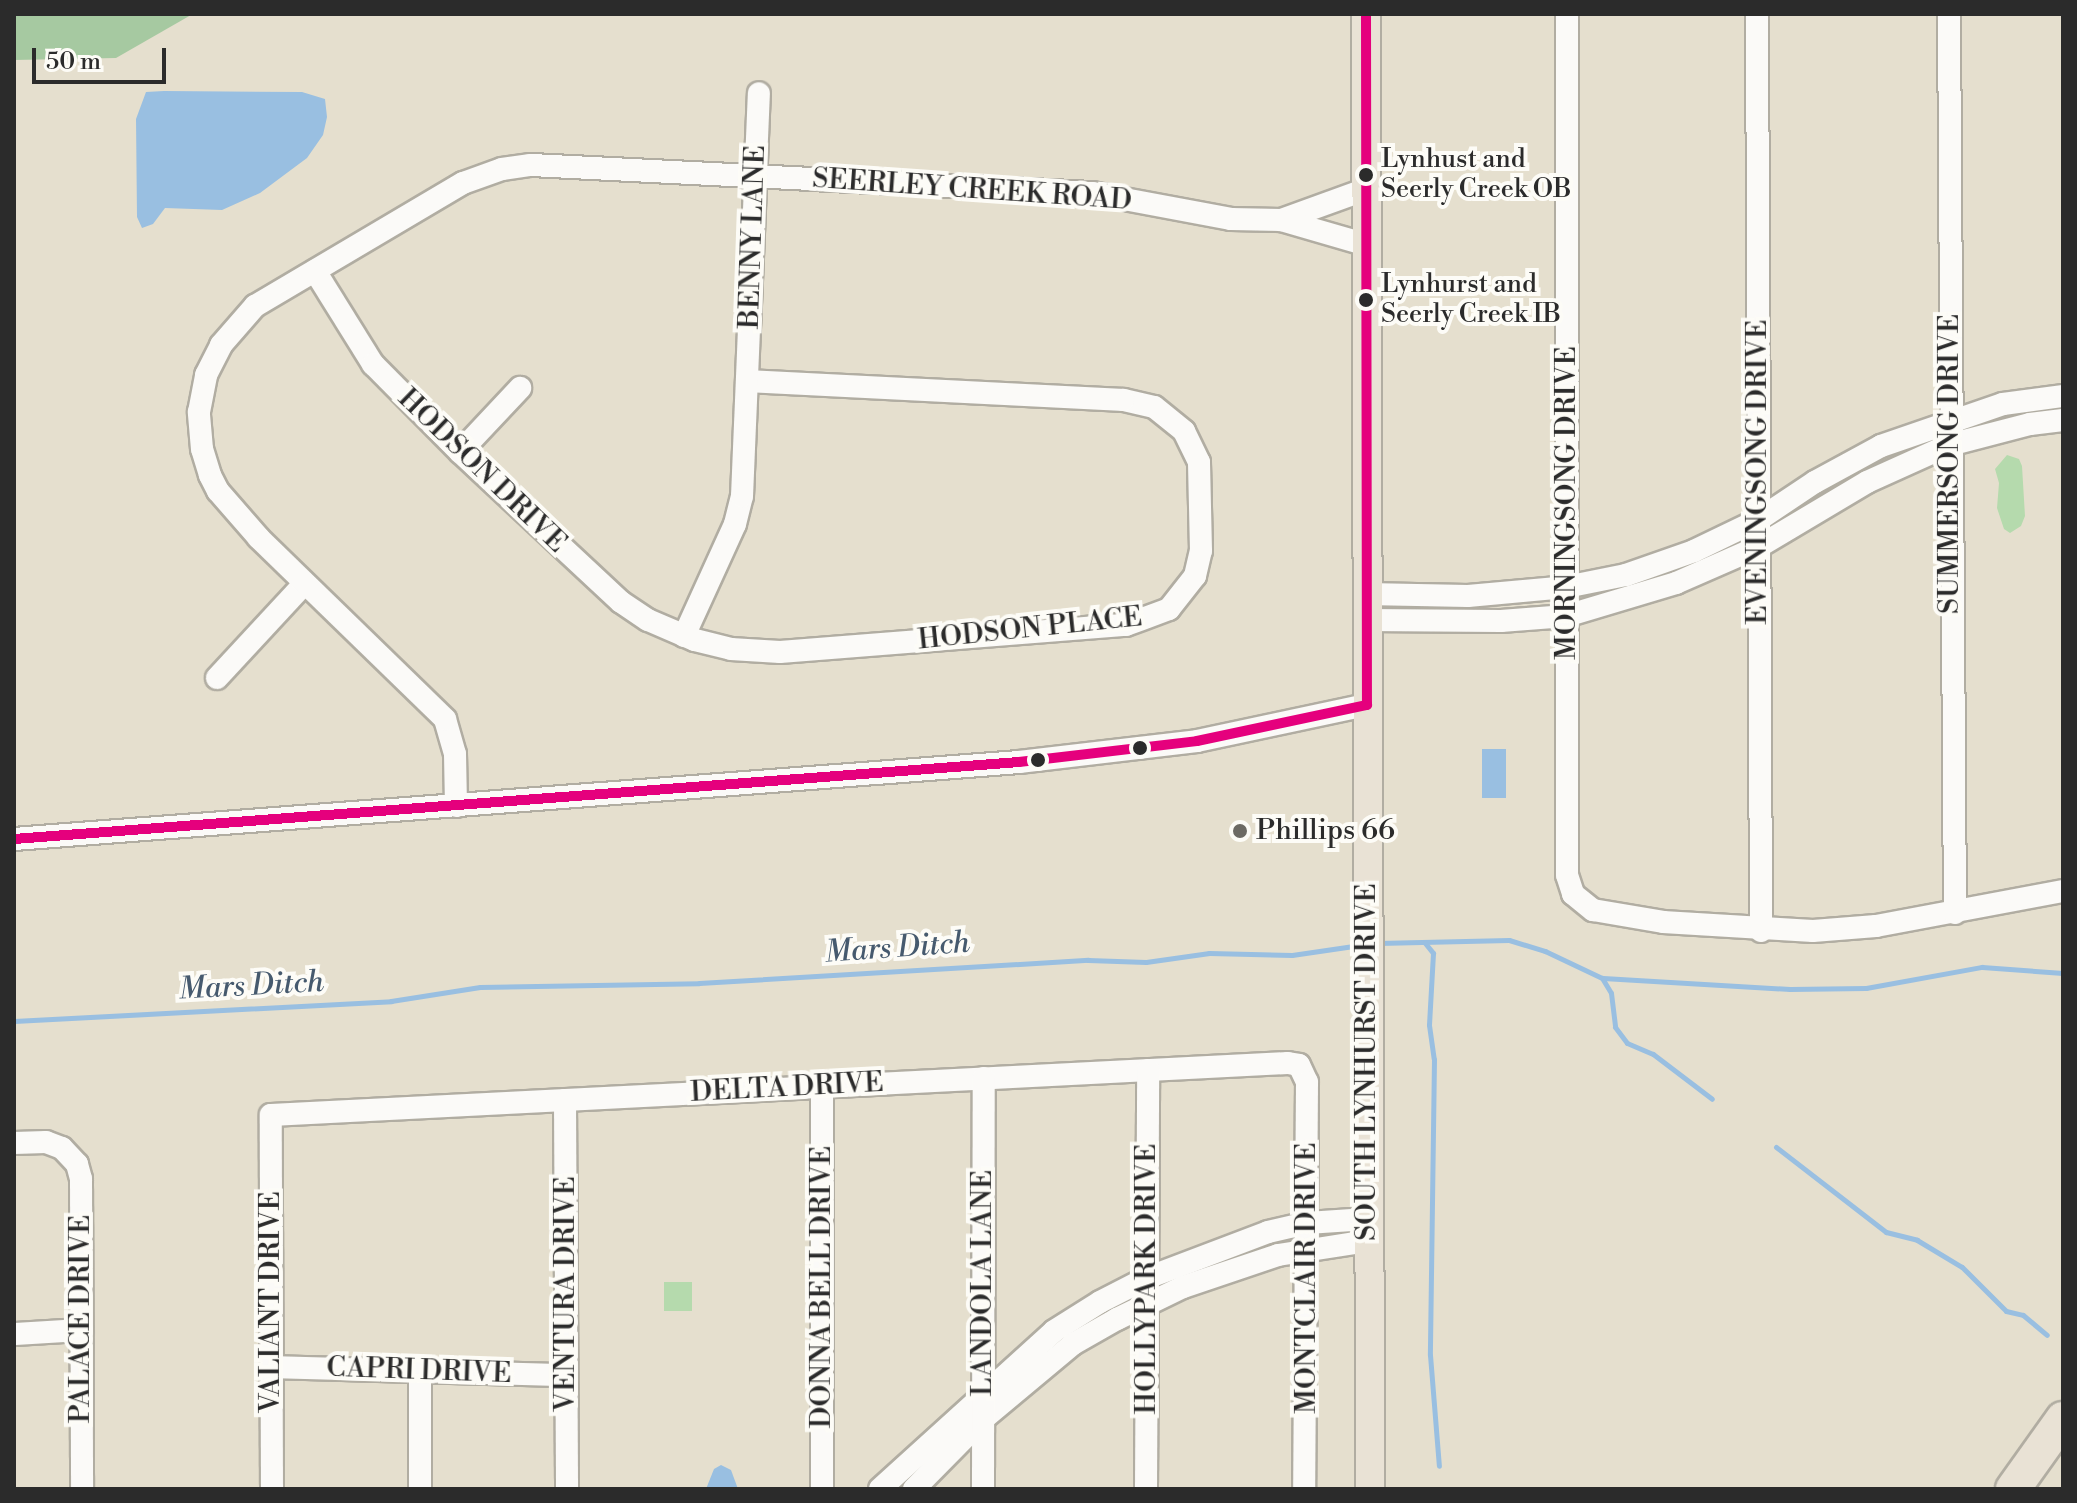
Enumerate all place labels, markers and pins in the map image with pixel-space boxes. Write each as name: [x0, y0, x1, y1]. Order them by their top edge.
place label: Lynhust and Seerly Creek OB: [1381, 144, 1571, 206]
marker: Lynhust and Seerly Creek OB: [1358, 167, 1374, 183]
place label: Lynhurst and Seerly Creek IB: [1381, 269, 1561, 330]
marker: Lynhurst and Seerly Creek IB: [1358, 292, 1374, 308]
unlabelled marker: [1132, 740, 1148, 756]
unlabelled marker: [1030, 752, 1046, 768]
place label: Phillips 66: [1256, 814, 1395, 848]
marker: Phillips 66: [1231, 822, 1249, 840]

